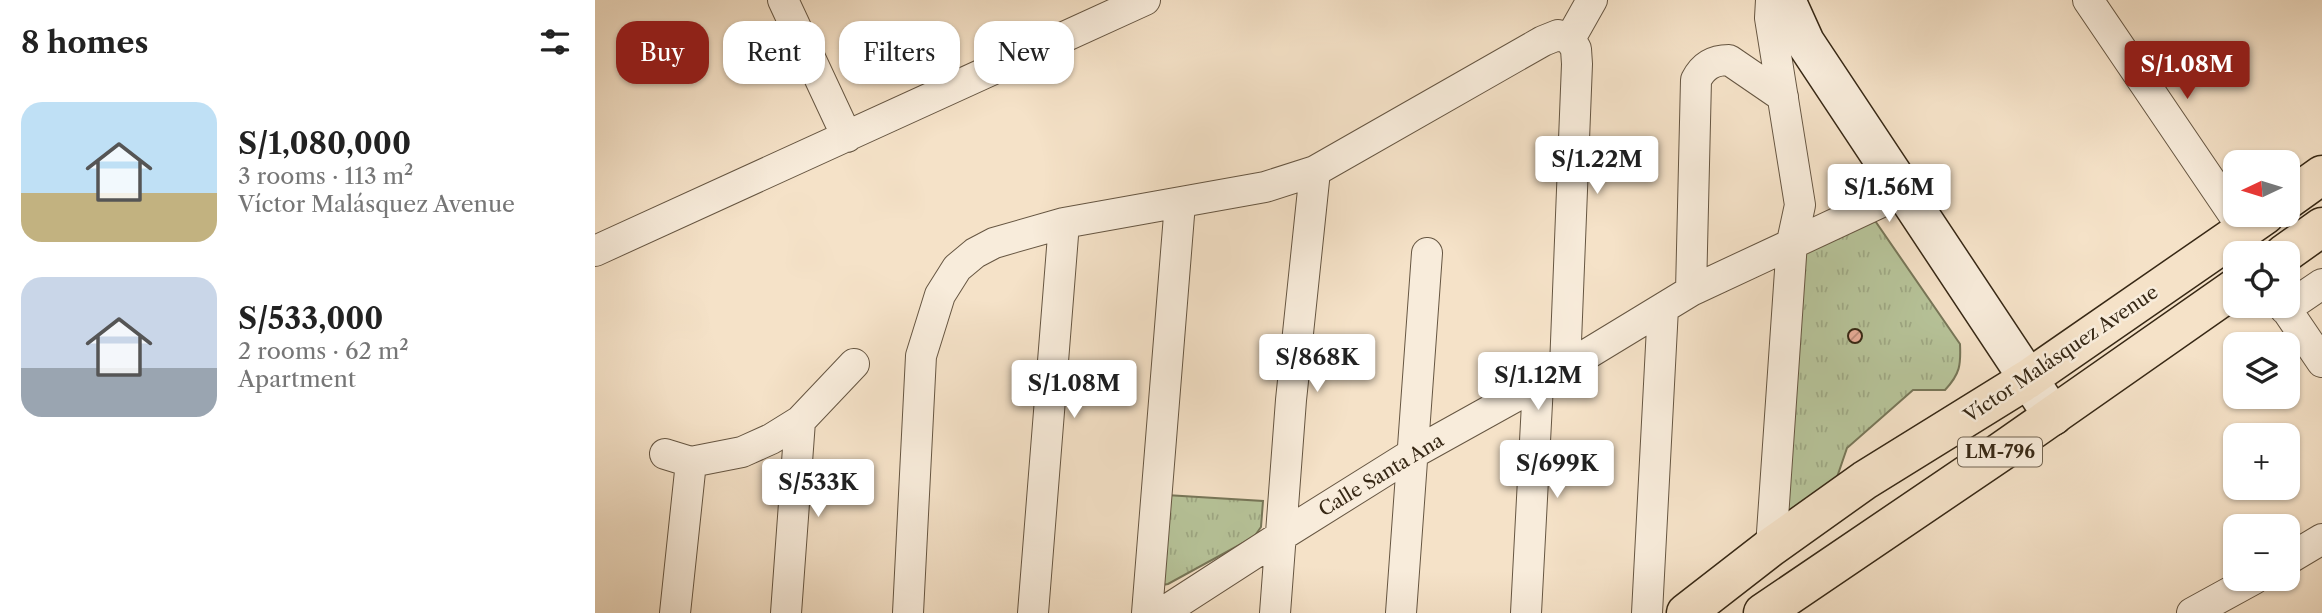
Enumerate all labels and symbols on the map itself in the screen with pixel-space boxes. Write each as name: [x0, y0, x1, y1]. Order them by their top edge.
pin: S/1.08M: [2122, 42, 2252, 101]
pin: S/1.22M: [1532, 136, 1662, 196]
north arrow: [2223, 150, 2299, 228]
pin: S/1.56M: [1824, 164, 1954, 224]
street label: Víctor Malásquez Avenue: [1959, 280, 2162, 428]
pin: S/868K: [1260, 334, 1374, 394]
pin: S/1.12M: [1473, 352, 1603, 412]
pin: S/1.08M: [1009, 360, 1139, 420]
street label: Calle Santa Ana: [1314, 429, 1448, 521]
road number: LM-796: [1958, 438, 2042, 466]
pin: S/699K: [1500, 440, 1614, 500]
pin: S/533K: [761, 460, 875, 519]

